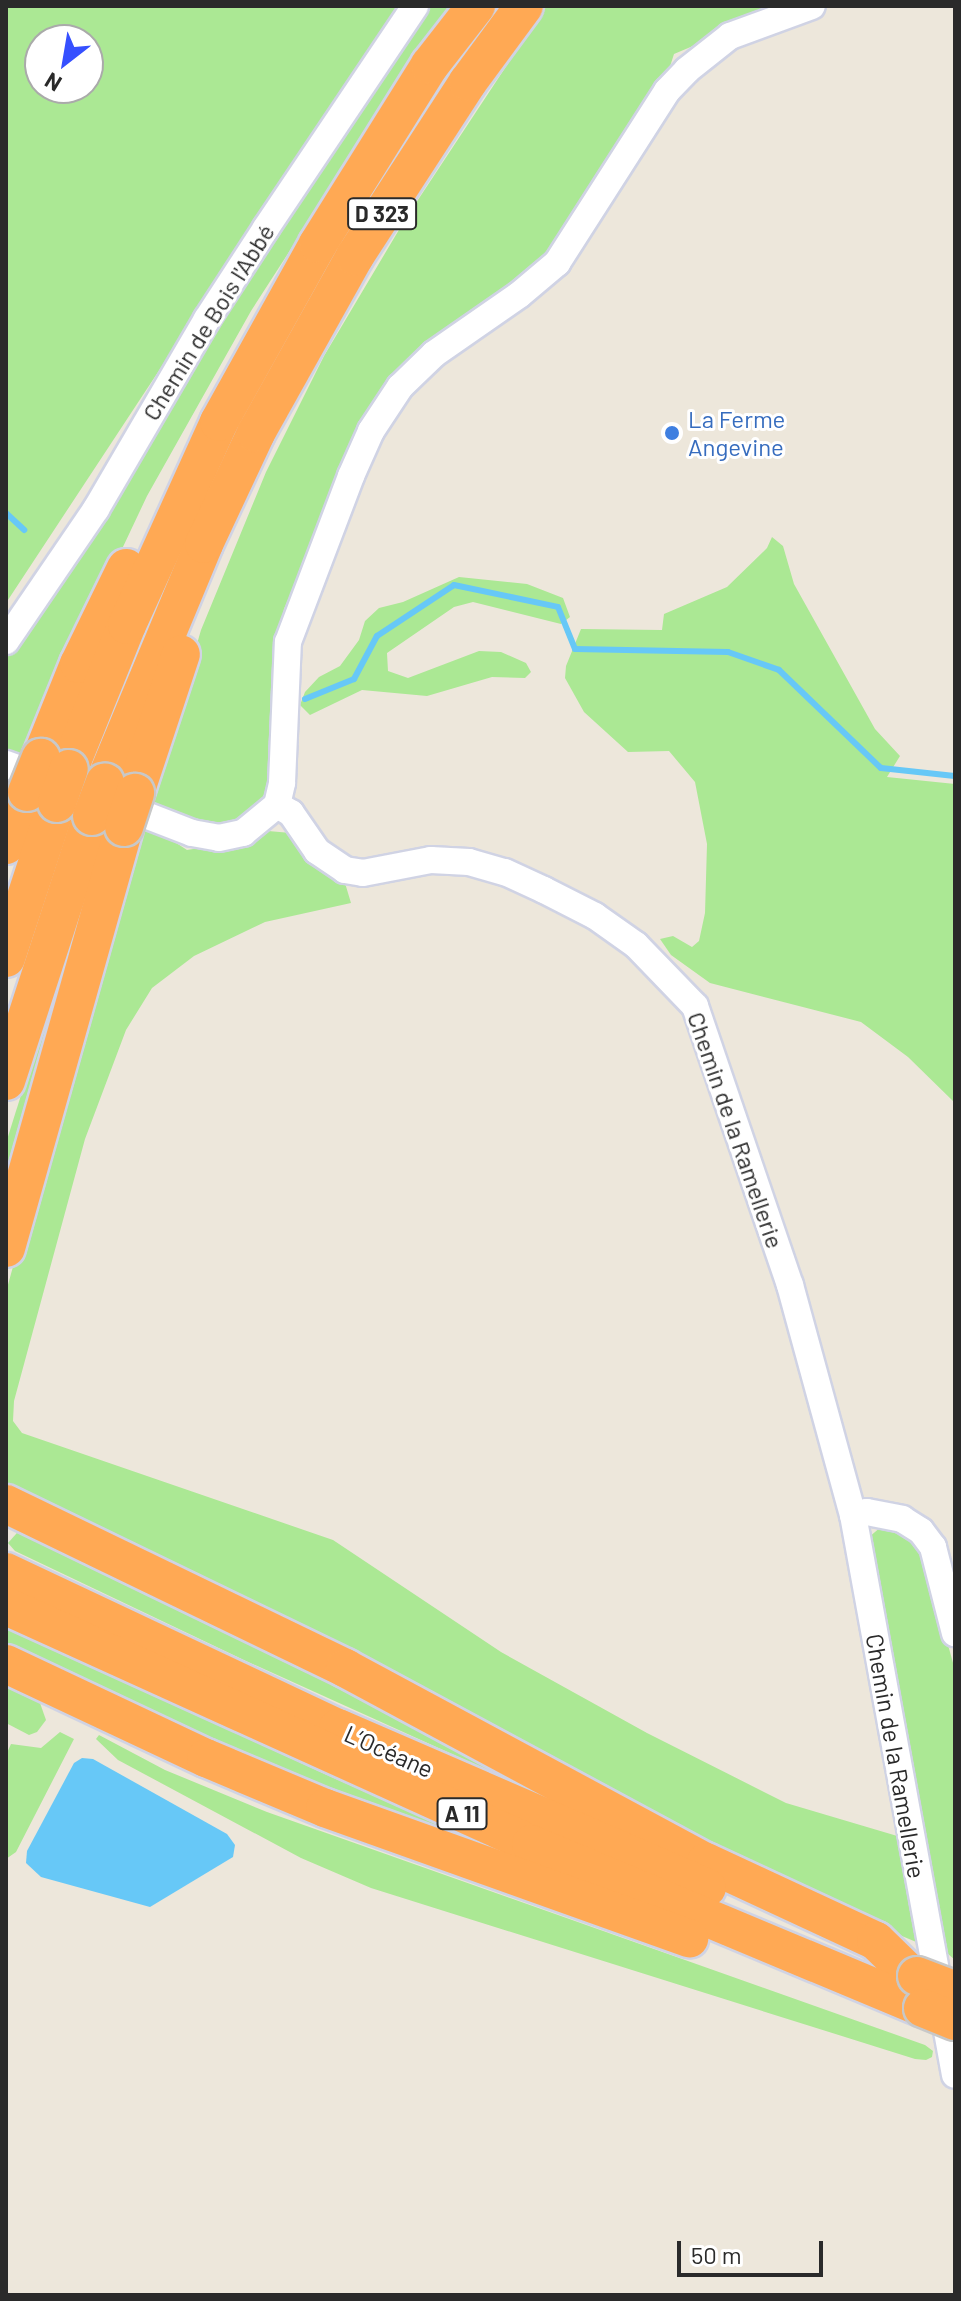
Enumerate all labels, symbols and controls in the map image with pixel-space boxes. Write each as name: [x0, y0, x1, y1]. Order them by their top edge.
north arrow: [24, 24, 104, 104]
text: N: [40, 68, 66, 98]
road number: D 323: [346, 196, 418, 232]
street label: Chemin de Bois l'Abbé: [136, 219, 280, 425]
place label: La Ferme Angevine: [688, 405, 785, 461]
marker: La Ferme Angevine: [663, 424, 681, 442]
street label: Chemin de la Ramellerie: [682, 1008, 790, 1252]
street label: Chemin de la Ramellerie: [860, 1631, 932, 1881]
street label: L’Océane: [340, 1719, 438, 1783]
road number: A 11: [436, 1796, 488, 1832]
scale bar: [681, 2225, 827, 2275]
text: 50 m: [691, 2240, 742, 2269]

